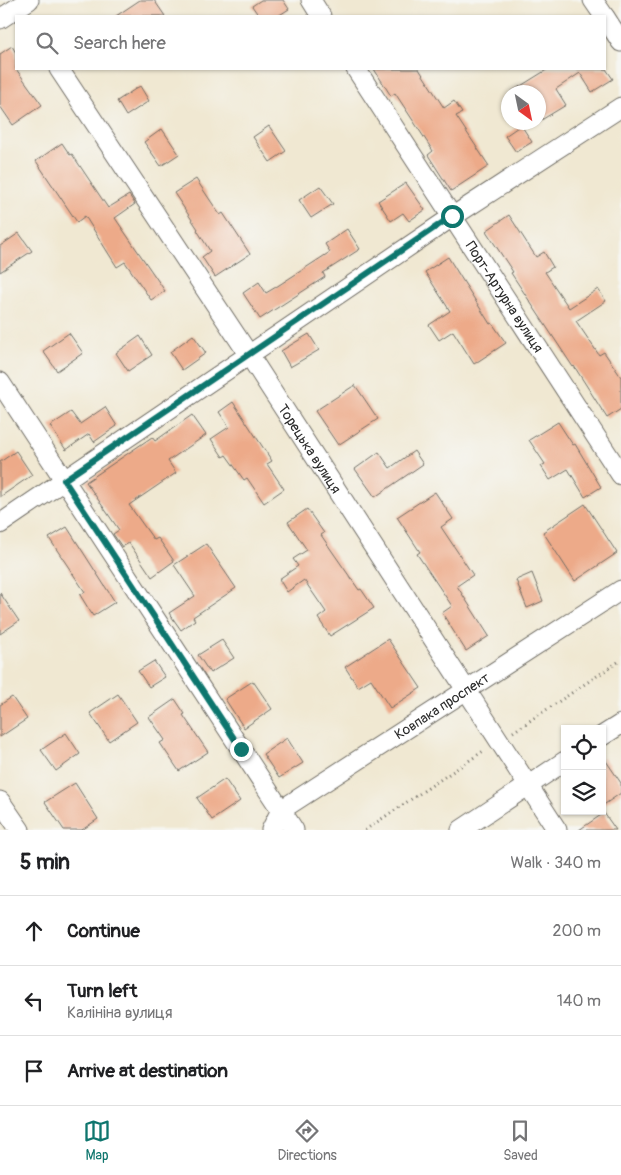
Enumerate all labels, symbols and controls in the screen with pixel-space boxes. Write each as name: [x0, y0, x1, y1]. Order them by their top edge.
search box: [15, 15, 606, 70]
icon: search: [33, 29, 61, 57]
text: Search here: [73, 31, 166, 55]
north arrow: [501, 85, 546, 130]
route start: [441, 205, 464, 228]
street label: Порт-Артурна вулиця: [462, 238, 547, 356]
street label: Торецька вулиця: [274, 401, 344, 497]
street label: Ковпака проспект: [392, 669, 493, 743]
map controls: [561, 725, 606, 815]
button: locate: [561, 725, 606, 770]
route end: [230, 738, 253, 761]
button: layers: [561, 770, 606, 815]
text: 5 min: [20, 849, 70, 876]
text: Walk · 340 m: [510, 853, 601, 873]
icon: ahead: [20, 917, 48, 945]
text: Continue: [67, 919, 140, 943]
text: 200 m: [553, 921, 601, 941]
text: Turn left: [67, 979, 137, 1003]
icon: left: [20, 987, 48, 1015]
text: 140 m: [557, 991, 601, 1011]
text: Калініна вулиця: [67, 1003, 172, 1023]
icon: arrive: [20, 1057, 48, 1085]
text: Arrive at destination: [67, 1059, 228, 1083]
tab: Map: [83, 1117, 111, 1164]
tab: Directions: [277, 1117, 337, 1164]
tab: Saved: [503, 1117, 538, 1164]

